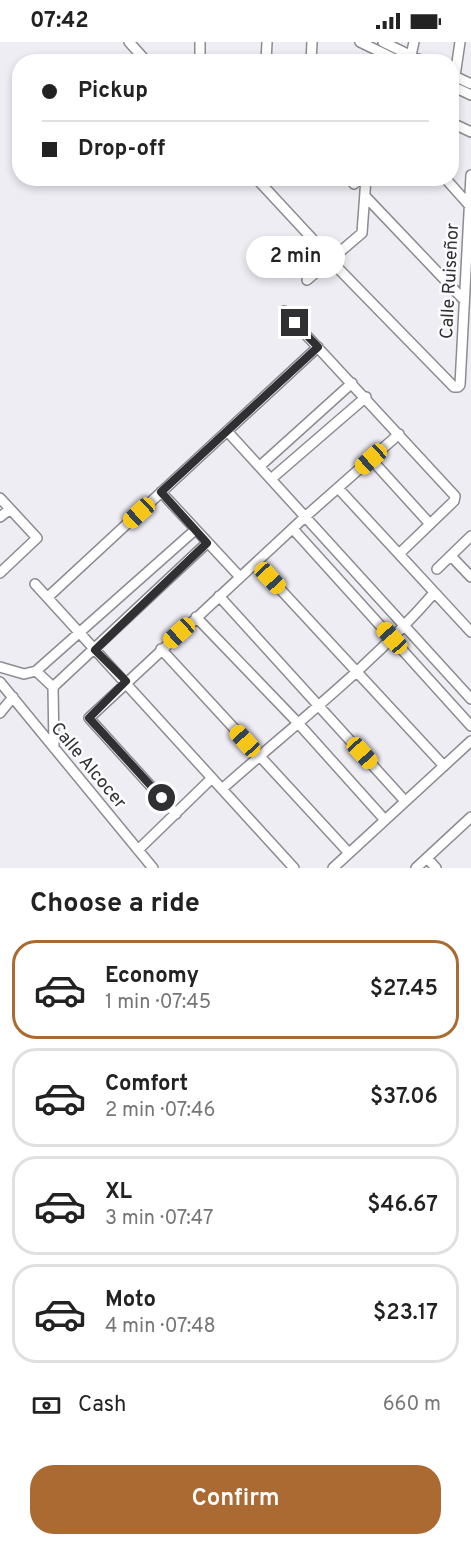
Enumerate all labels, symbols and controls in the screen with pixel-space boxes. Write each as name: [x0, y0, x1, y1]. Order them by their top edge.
text: 07:42: [30, 8, 89, 35]
text: Pickup: [78, 78, 148, 105]
text: Drop-off: [78, 136, 165, 163]
street label: Calle Ruiseñor: [436, 223, 465, 340]
callout: 2 min: [246, 236, 344, 278]
text: 2 min: [270, 244, 321, 270]
route end: [281, 309, 308, 336]
car: [352, 440, 390, 478]
car: [120, 494, 158, 532]
car: [251, 559, 289, 597]
car: [160, 614, 198, 652]
car: [373, 619, 411, 657]
street label: Calle Alcocer: [45, 718, 131, 814]
car: [226, 722, 264, 760]
car: [343, 734, 381, 772]
route start: [148, 784, 175, 811]
text: Choose a ride: [30, 887, 200, 921]
icon: car: [33, 963, 87, 1017]
text: Economy: [105, 963, 199, 990]
text: $27.45: [370, 976, 438, 1003]
text: 1 min · 07:45: [105, 990, 211, 1016]
icon: car: [33, 1071, 87, 1125]
text: Comfort: [105, 1071, 188, 1098]
text: $37.06: [370, 1084, 438, 1111]
text: 2 min · 07:46: [105, 1098, 215, 1124]
icon: car: [33, 1179, 87, 1233]
text: XL: [105, 1179, 132, 1206]
text: $46.67: [367, 1192, 438, 1219]
text: 3 min · 07:47: [105, 1206, 213, 1232]
icon: car: [33, 1287, 87, 1341]
text: Moto: [105, 1287, 156, 1314]
text: $23.17: [373, 1300, 438, 1327]
text: 4 min · 07:48: [105, 1314, 216, 1340]
icon: cash: [30, 1389, 63, 1422]
text: Cash: [78, 1392, 127, 1419]
text: 660 m: [383, 1392, 441, 1418]
button: Confirm: [30, 1465, 441, 1534]

